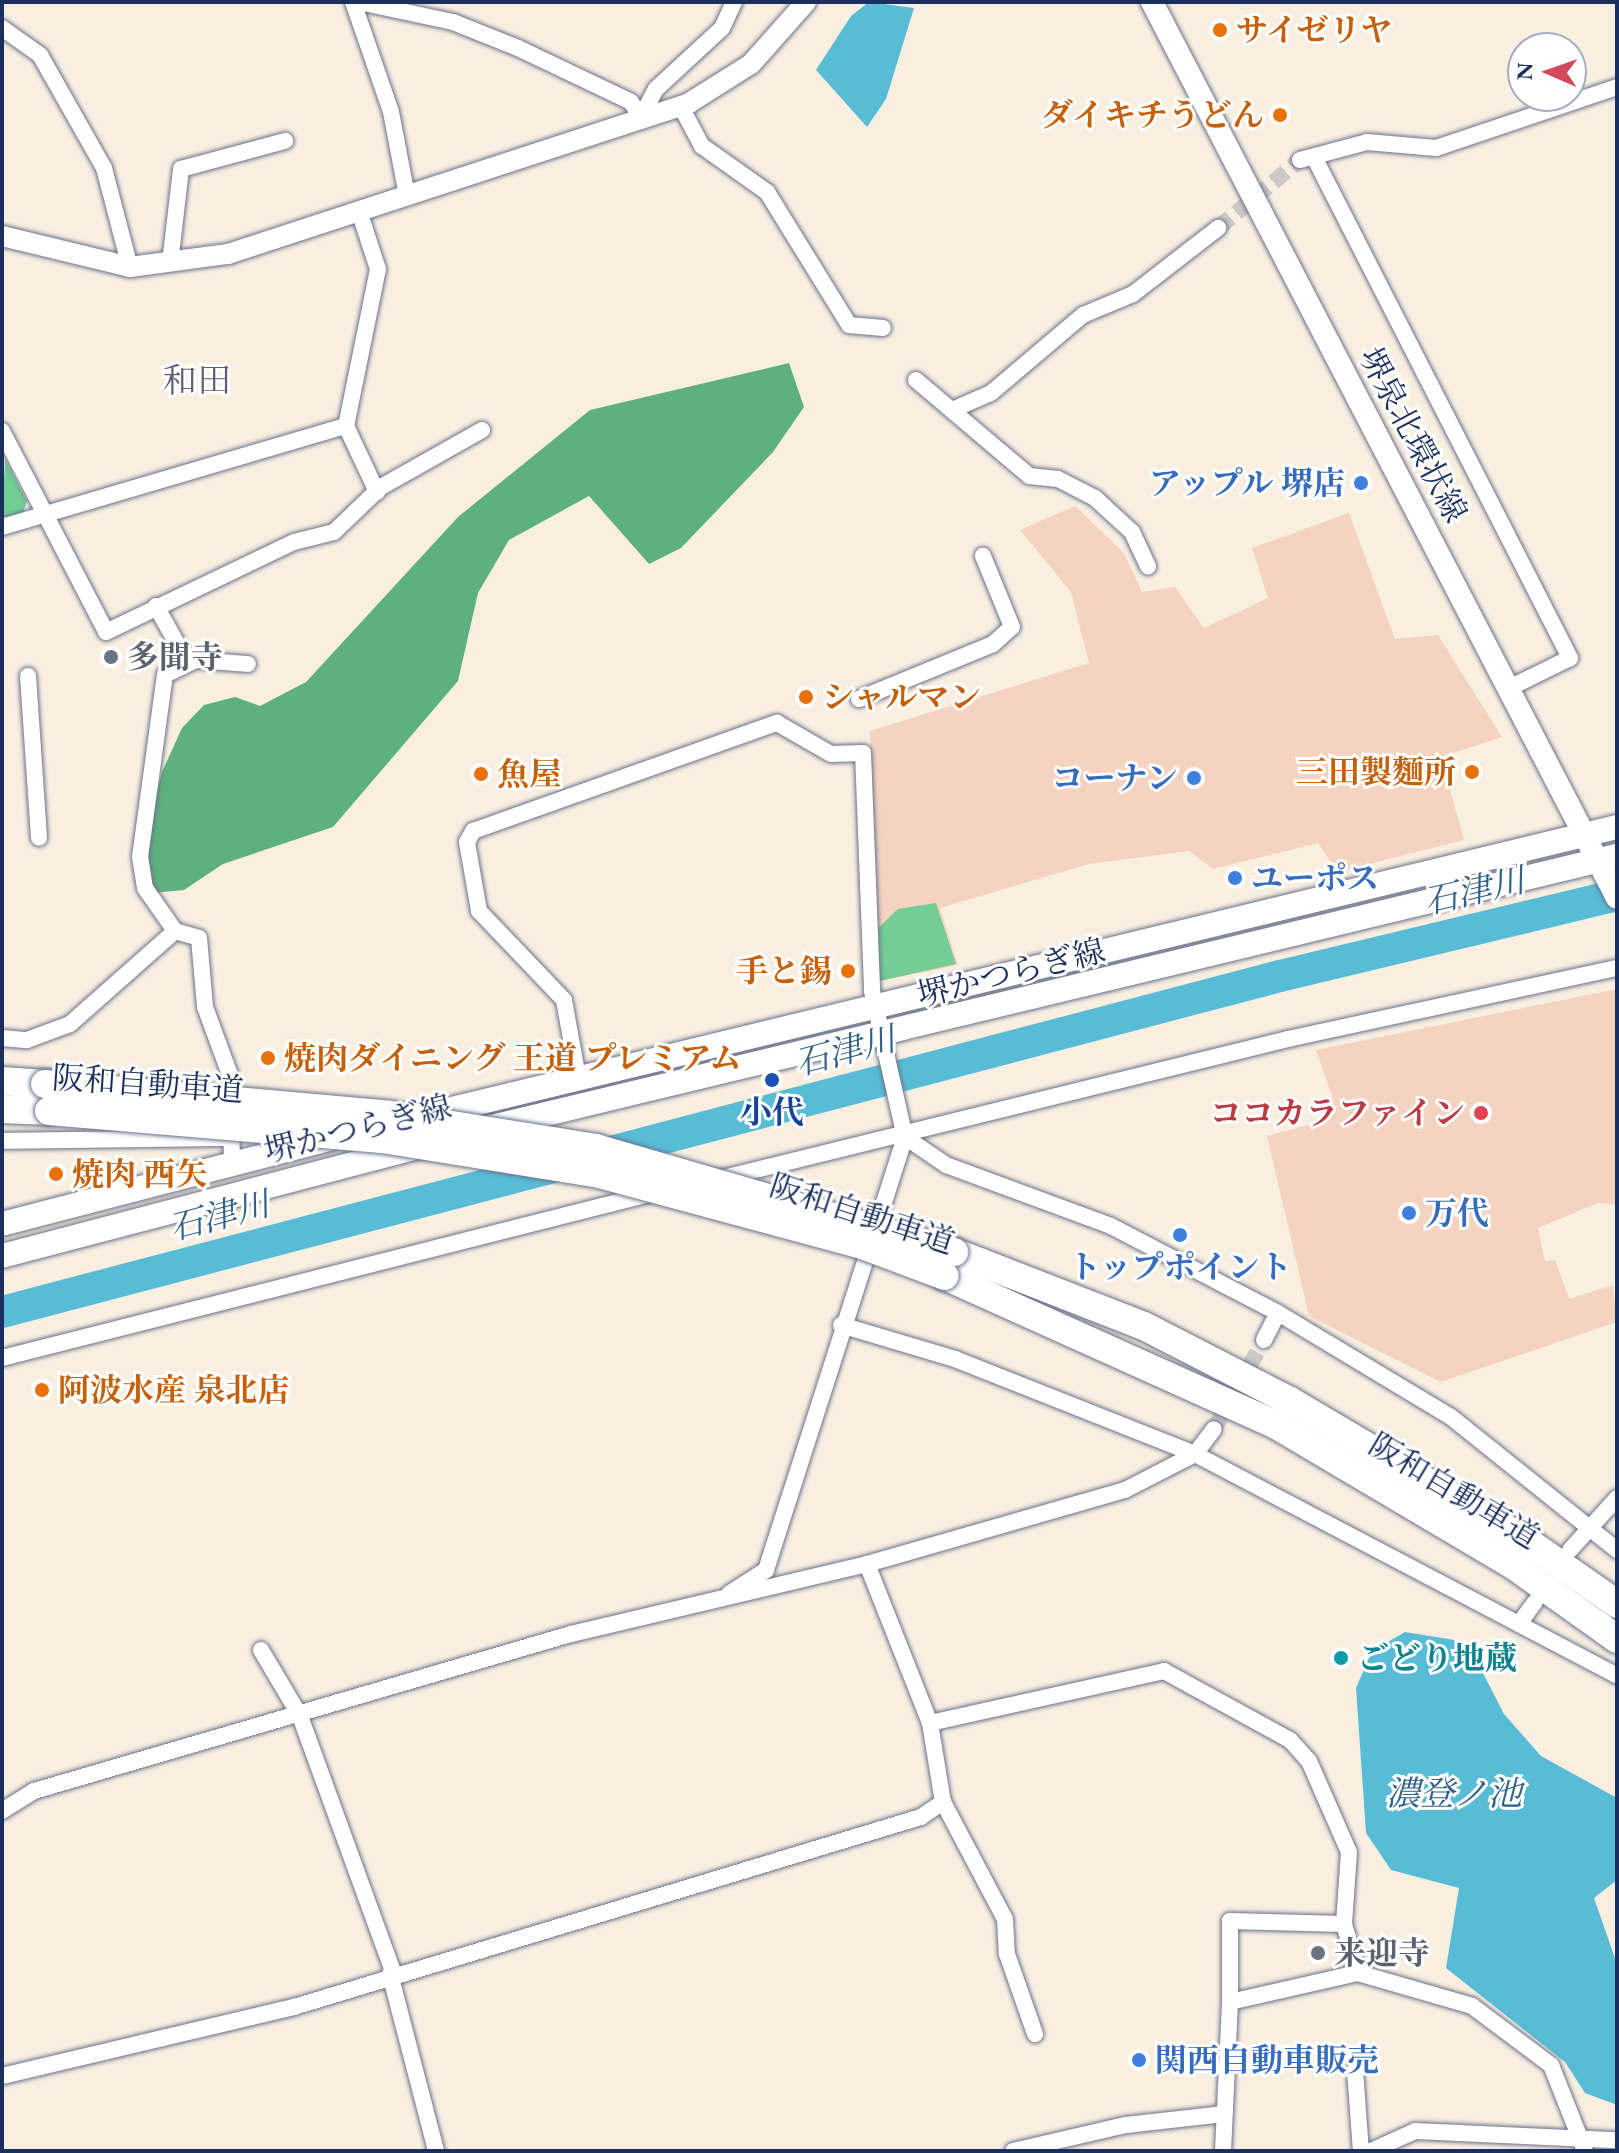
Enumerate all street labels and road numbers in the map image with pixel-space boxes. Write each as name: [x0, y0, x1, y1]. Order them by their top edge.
street label: 堺泉北環状線: [1351, 341, 1475, 529]
street label: 堺かつらぎ線: [913, 931, 1109, 1015]
street label: 阪和自動車道: [51, 1058, 245, 1110]
street label: 堺かつらぎ線: [260, 1087, 456, 1171]
street label: 阪和自動車道: [765, 1166, 959, 1262]
street label: 阪和自動車道: [1362, 1425, 1546, 1557]

